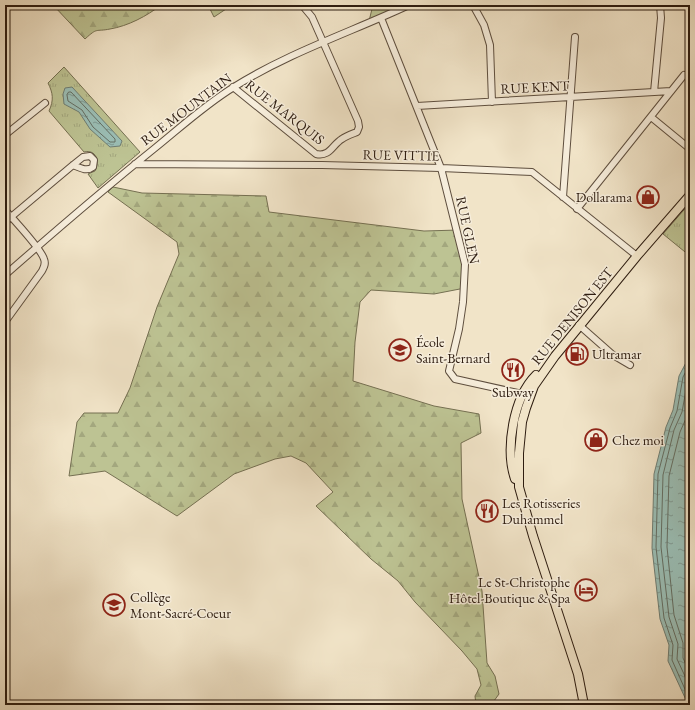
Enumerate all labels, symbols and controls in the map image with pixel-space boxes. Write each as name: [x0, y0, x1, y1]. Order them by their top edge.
street label: RUE MOUNTAIN: [137, 69, 235, 149]
street label: RUE MARQUIS: [242, 75, 328, 149]
street label: RUE KENT: [500, 76, 570, 98]
street label: RUE VITTIE: [363, 145, 440, 165]
shop icon: Dollarama: [635, 184, 661, 210]
place label: Dollarama: [576, 188, 632, 206]
street label: RUE GLEN: [452, 195, 484, 265]
street label: RUE DENISON EST: [527, 263, 617, 368]
place label: École Saint-Bernard: [416, 333, 491, 367]
school or university icon: École Saint-Bernard: [387, 337, 413, 363]
fuel station icon: Ultramar: [564, 341, 590, 367]
place label: Ultramar: [592, 345, 642, 363]
restaurant icon: Subway: [500, 357, 526, 383]
place label: Subway: [492, 383, 535, 401]
shop icon: Chez moi: [583, 427, 609, 453]
place label: Chez moi: [612, 431, 665, 449]
place label: Les Rotisseries Duhammel: [502, 494, 581, 528]
restaurant icon: Les Rotisseries Duhammel: [474, 498, 500, 524]
place label: Le St-Christophe Hôtel-Boutique & Spa: [449, 573, 571, 607]
hotel icon: Le St-Christophe Hôtel-Boutique & Spa: [573, 577, 599, 603]
place label: Collège Mont-Sacré-Coeur: [130, 588, 231, 622]
school or university icon: Collège Mont-Sacré-Coeur: [101, 592, 127, 618]

